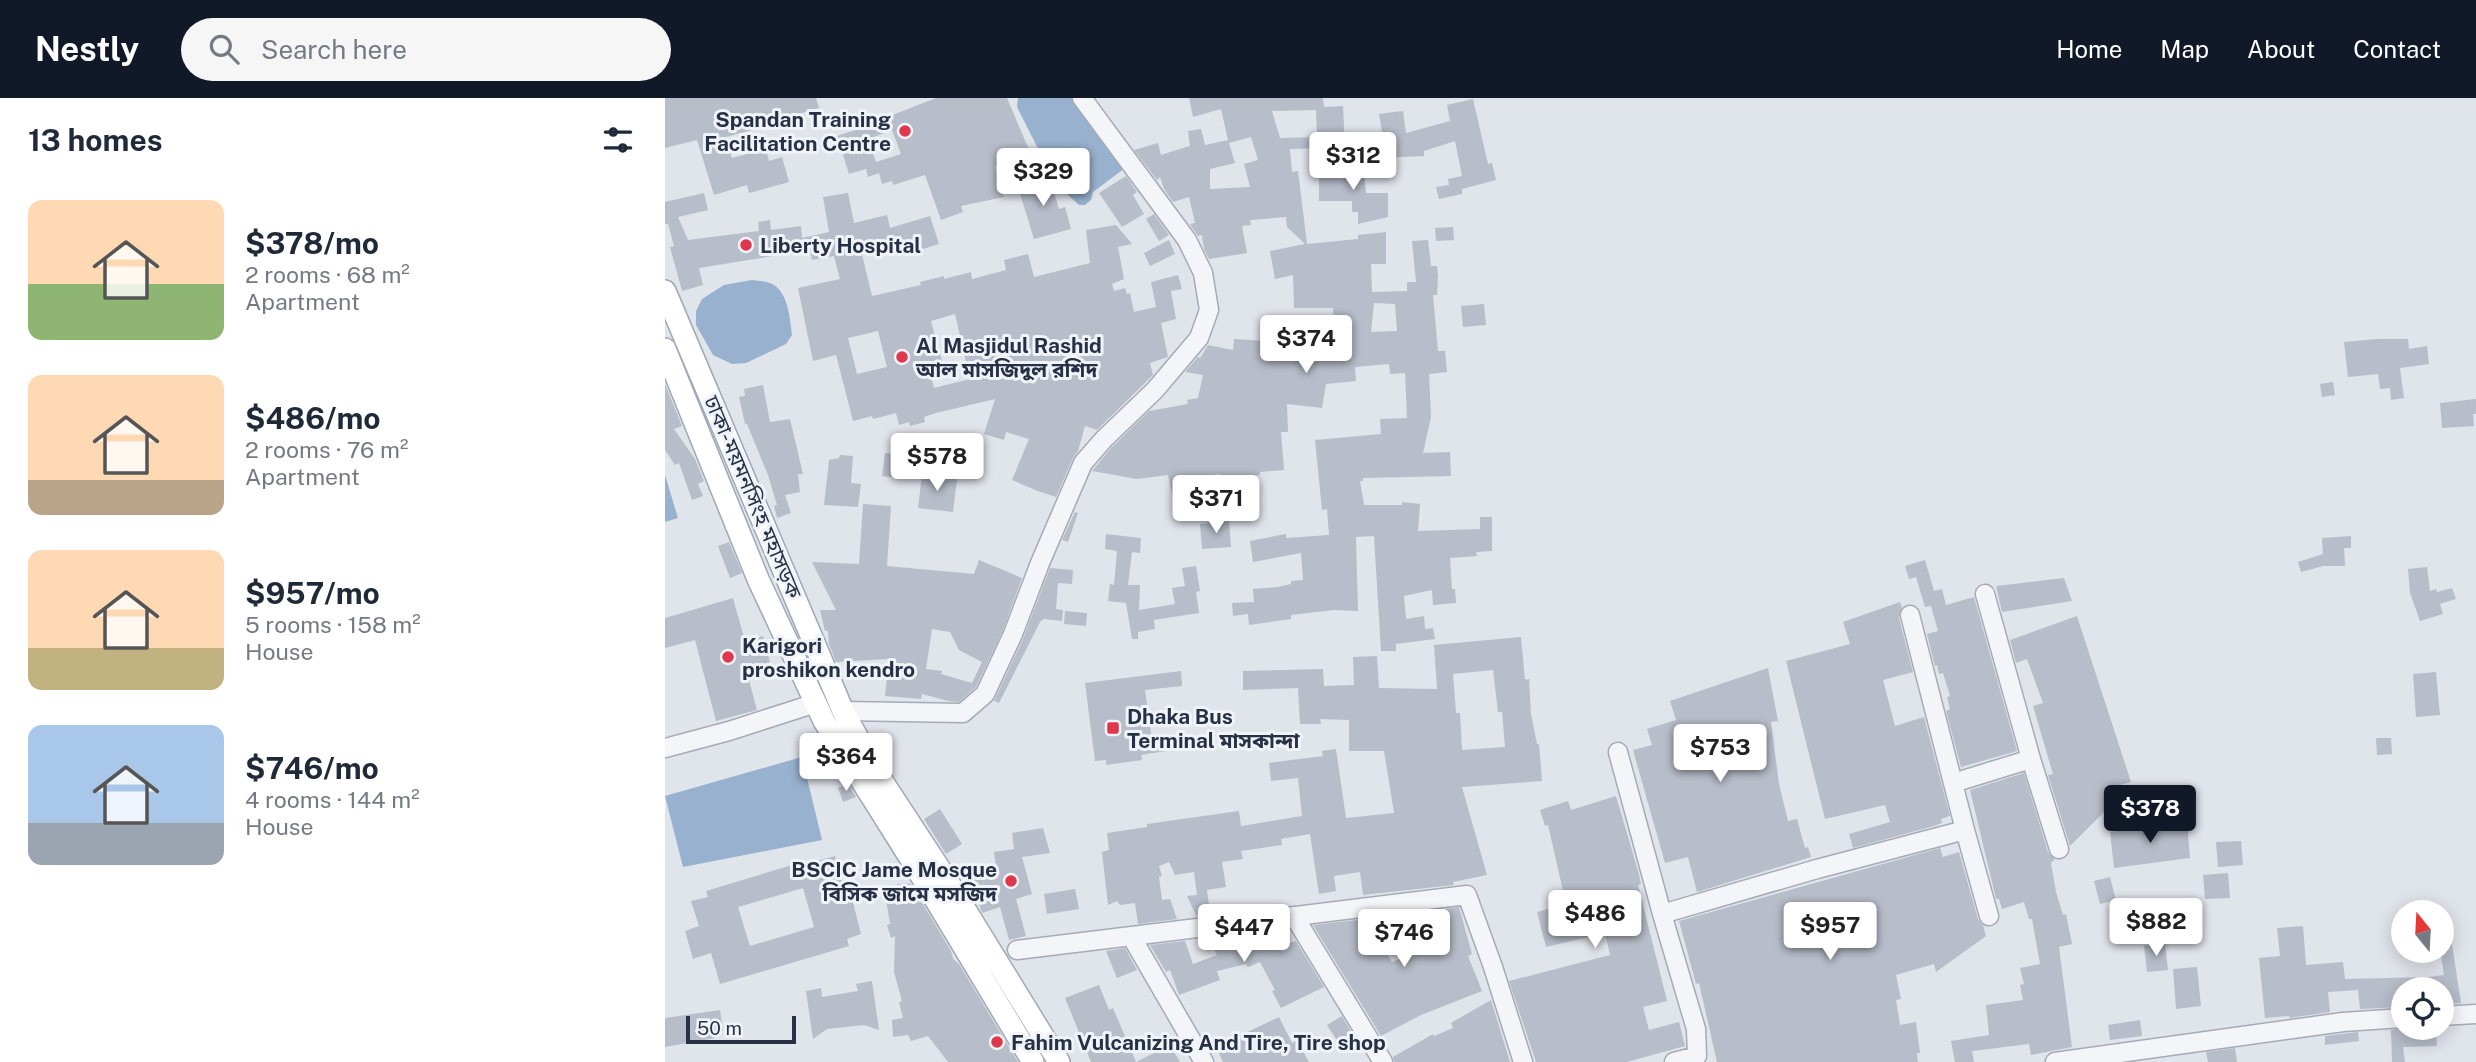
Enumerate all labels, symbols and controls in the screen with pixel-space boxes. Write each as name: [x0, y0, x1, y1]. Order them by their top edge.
search box: [181, 18, 671, 81]
text: Nestly: [35, 30, 139, 68]
icon: search: [205, 30, 243, 68]
text: Search here: [261, 34, 407, 65]
text: Home: [2056, 35, 2122, 63]
text: Map: [2160, 35, 2209, 63]
text: About: [2247, 35, 2315, 63]
text: Contact: [2353, 35, 2441, 63]
place label: Spandan Training Facilitation Centre: [704, 107, 891, 156]
icon: filters: [599, 121, 637, 159]
text: 13 homes: [28, 122, 163, 158]
marker: Spandan Training Facilitation Centre: [897, 123, 913, 139]
pin: $312: [1312, 132, 1394, 192]
text: $312: [1325, 141, 1381, 168]
pin: $329: [1002, 148, 1084, 208]
text: $329: [1013, 157, 1073, 184]
text: $378/mo: [245, 225, 379, 261]
icon: home: [84, 228, 168, 312]
place label: Liberty Hospital: [760, 233, 921, 258]
marker: Liberty Hospital: [738, 237, 754, 253]
text: 2 rooms · 68 m²: [245, 261, 410, 288]
text: Apartment: [245, 288, 360, 315]
pin: $374: [1265, 316, 1347, 375]
text: $374: [1276, 324, 1336, 351]
place label: Al Masjidul Rashid আল মাসজিদুল রশিদ: [915, 333, 1102, 382]
marker: Al Masjidul Rashid আল মাসজিদুল রশিদ: [894, 349, 910, 365]
street label: ঢাকা-ময়মনসিংহ মহাসড়ক: [699, 391, 807, 603]
text: $486/mo: [245, 400, 381, 436]
icon: home: [84, 403, 168, 487]
pin: $578: [896, 434, 978, 493]
text: 2 rooms · 76 m²: [245, 436, 408, 463]
text: $578: [907, 442, 967, 469]
text: Apartment: [245, 463, 360, 490]
pin: $371: [1175, 476, 1257, 535]
text: $371: [1188, 484, 1244, 511]
text: $957/mo: [245, 575, 380, 611]
icon: home: [84, 578, 168, 662]
text: 5 rooms · 158 m²: [245, 611, 421, 638]
place label: Karigori proshikon kendro: [742, 633, 915, 682]
text: House: [245, 638, 313, 665]
marker: Karigori proshikon kendro: [720, 649, 736, 665]
place label: Dhaka Bus Terminal মাসকান্দা: [1127, 704, 1300, 753]
marker: Dhaka Bus Terminal মাসকান্দা: [1105, 720, 1121, 736]
pin: $753: [1679, 724, 1761, 784]
text: $753: [1690, 733, 1750, 760]
pin: $364: [805, 734, 887, 793]
text: $364: [815, 742, 877, 769]
text: $746/mo: [245, 750, 379, 786]
icon: home: [84, 753, 168, 837]
text: 4 rooms · 144 m²: [245, 786, 420, 813]
pin: $378: [2109, 786, 2191, 845]
text: $378: [2120, 794, 2180, 821]
text: House: [245, 813, 313, 840]
place label: BSCIC Jame Mosque বিসিক জামে মসজিদ: [791, 857, 998, 906]
marker: BSCIC Jame Mosque বিসিক জামে মসজিদ: [1003, 873, 1019, 889]
pin: $486: [1554, 890, 1636, 950]
pin: $882: [2115, 898, 2197, 958]
text: $486: [1564, 899, 1626, 926]
north arrow: [2391, 900, 2453, 962]
map controls: [2391, 900, 2454, 1040]
pin: $957: [1789, 902, 1871, 962]
pin: $447: [1203, 904, 1285, 964]
text: $882: [2125, 907, 2187, 934]
pin: $746: [1363, 910, 1445, 969]
text: $957: [1800, 911, 1860, 938]
text: $447: [1214, 913, 1274, 940]
text: $746: [1374, 918, 1434, 945]
button: locate: [2391, 977, 2454, 1040]
scale bar: [686, 1013, 796, 1045]
text: 50 m: [697, 1017, 742, 1039]
place label: Fahim Vulcanizing And Tire, Tire shop: [1011, 1030, 1386, 1055]
marker: Fahim Vulcanizing And Tire, Tire shop: [989, 1034, 1005, 1050]

